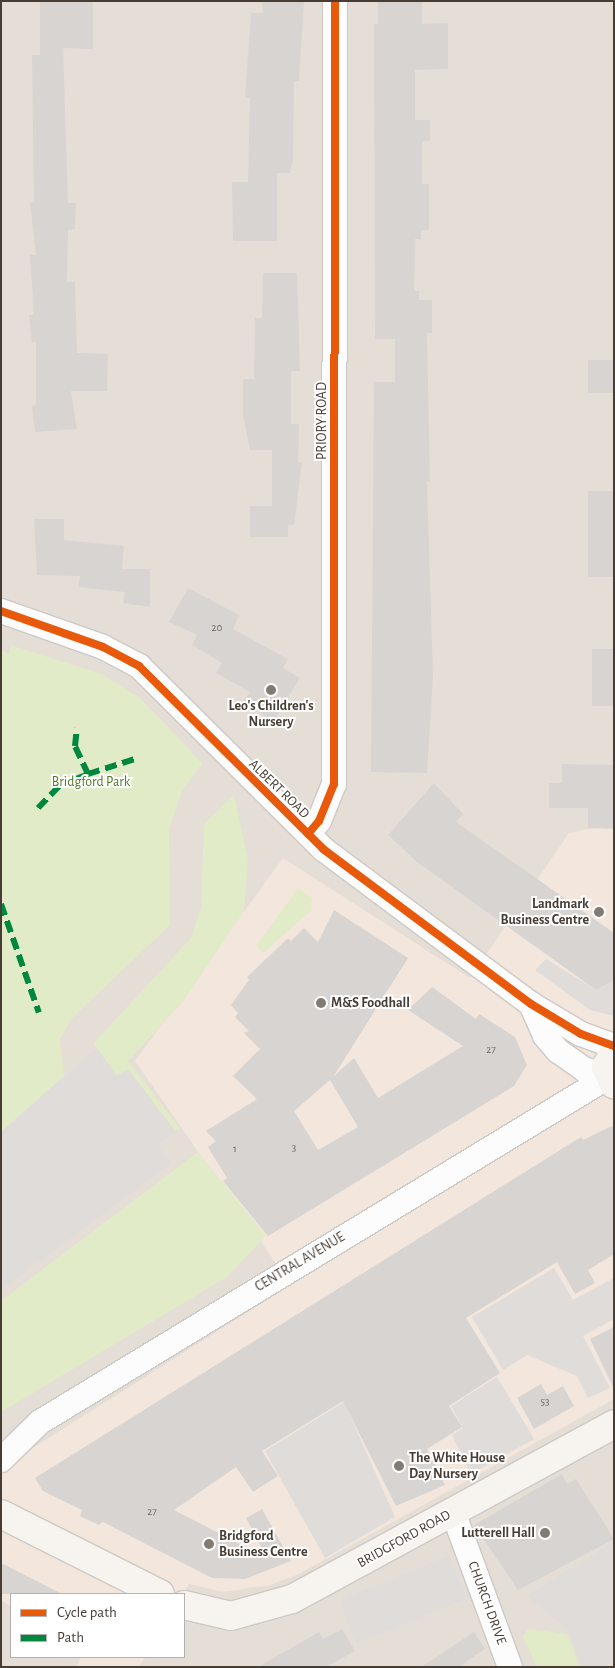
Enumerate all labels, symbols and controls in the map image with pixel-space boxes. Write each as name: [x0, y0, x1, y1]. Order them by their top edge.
street label: PRIORY ROAD: [314, 382, 330, 460]
house number: 20: [212, 621, 222, 635]
marker: Leo's Children's Nursery: [265, 684, 277, 696]
place label: Leo's Children's Nursery: [228, 698, 314, 730]
street label: ALBERT ROAD: [245, 756, 313, 822]
park label: Bridgford Park: [52, 774, 130, 790]
place label: Landmark Business Centre: [500, 896, 589, 929]
marker: Landmark Business Centre: [593, 906, 605, 918]
place label: M&S Foodhall: [331, 995, 410, 1011]
marker: M&S Foodhall: [315, 997, 327, 1009]
house number: 27: [486, 1043, 496, 1057]
house number: 3: [292, 1141, 296, 1155]
house number: 1: [233, 1142, 237, 1156]
street label: CENTRAL AVENUE: [252, 1229, 348, 1295]
house number: 53: [540, 1395, 550, 1409]
place label: The White House Day Nursery: [409, 1450, 505, 1482]
marker: The White House Day Nursery: [393, 1460, 405, 1472]
house number: 27: [147, 1505, 157, 1519]
street label: BRIDGFORD ROAD: [354, 1506, 454, 1572]
place label: Lutterell Hall: [461, 1525, 535, 1541]
marker: Lutterell Hall: [539, 1527, 551, 1539]
place label: Bridgford Business Centre: [219, 1528, 308, 1560]
marker: Bridgford Business Centre: [203, 1538, 215, 1550]
street label: CHURCH DRIVE: [464, 1559, 510, 1647]
legend: [10, 1593, 185, 1658]
text: Cycle path: [57, 1605, 117, 1620]
text: Path: [57, 1630, 84, 1645]

